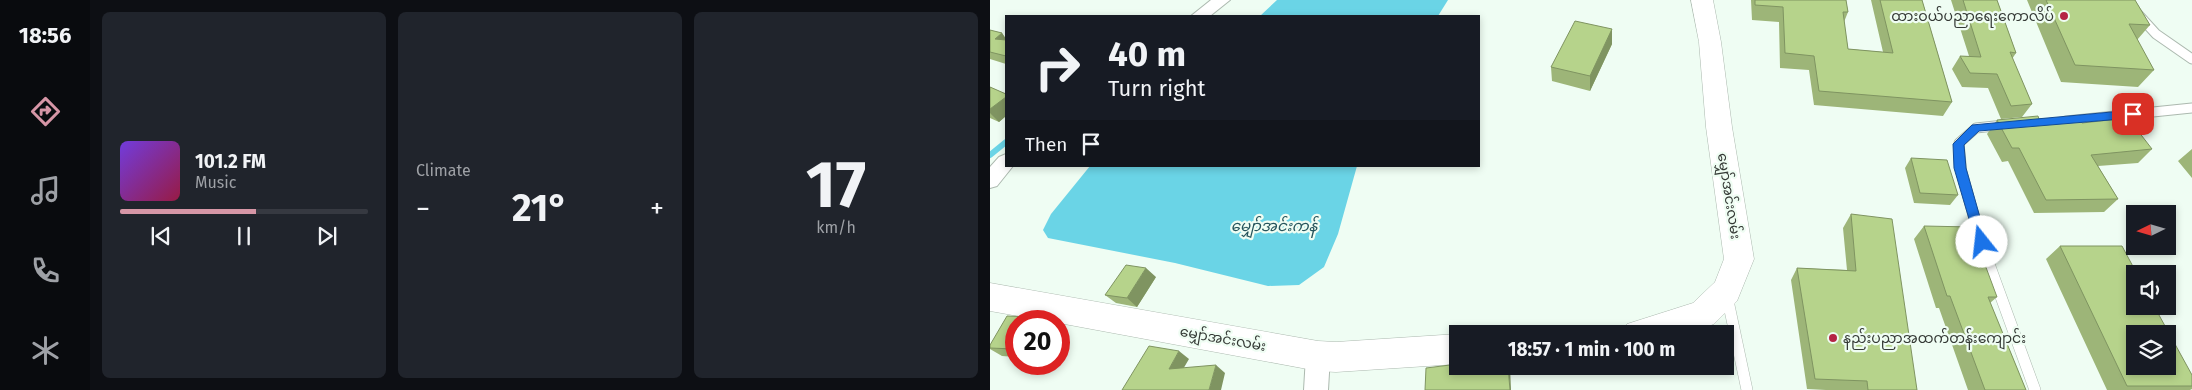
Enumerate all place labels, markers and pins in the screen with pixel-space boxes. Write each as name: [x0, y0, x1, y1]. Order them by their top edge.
place label: ထားဝယ်ပညာရေးကောလိပ်: [1891, 6, 2054, 28]
marker: ထားဝယ်ပညာရေးကောလိပ်: [2058, 10, 2070, 22]
pin: [2112, 93, 2154, 135]
place label: နည်းပညာအထက်တန်းကျောင်း: [1843, 328, 2026, 350]
marker: နည်းပညာအထက်တန်းကျောင်း: [1827, 332, 1839, 344]

